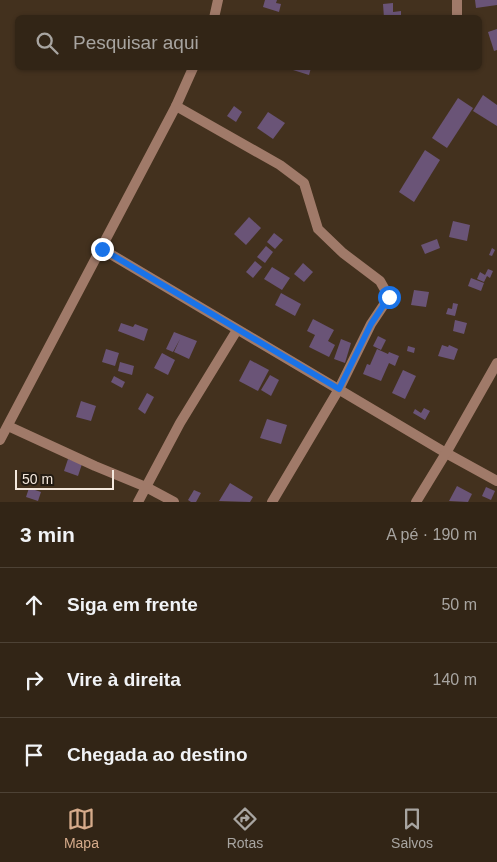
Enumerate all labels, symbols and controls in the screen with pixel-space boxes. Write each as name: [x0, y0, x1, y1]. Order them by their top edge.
search box: [15, 15, 482, 70]
icon: search: [33, 29, 61, 57]
text: Pesquisar aqui: [73, 32, 199, 53]
route end: [91, 238, 114, 261]
route start: [378, 286, 401, 309]
scale bar: [15, 467, 114, 490]
text: 50 m: [22, 471, 53, 487]
text: 3 min: [20, 523, 75, 546]
text: A pé · 190 m: [386, 526, 477, 543]
icon: ahead: [20, 591, 48, 619]
text: Siga em frente: [67, 594, 198, 615]
text: 50 m: [441, 596, 477, 613]
icon: right: [20, 666, 48, 694]
text: Vire à direita: [67, 669, 181, 690]
text: 140 m: [433, 671, 477, 688]
icon: arrive: [20, 741, 48, 769]
text: Chegada ao destino: [67, 744, 248, 765]
tab: Mapa: [64, 805, 99, 851]
tab: Rotas: [227, 805, 263, 851]
tab: Salvos: [391, 805, 433, 851]

